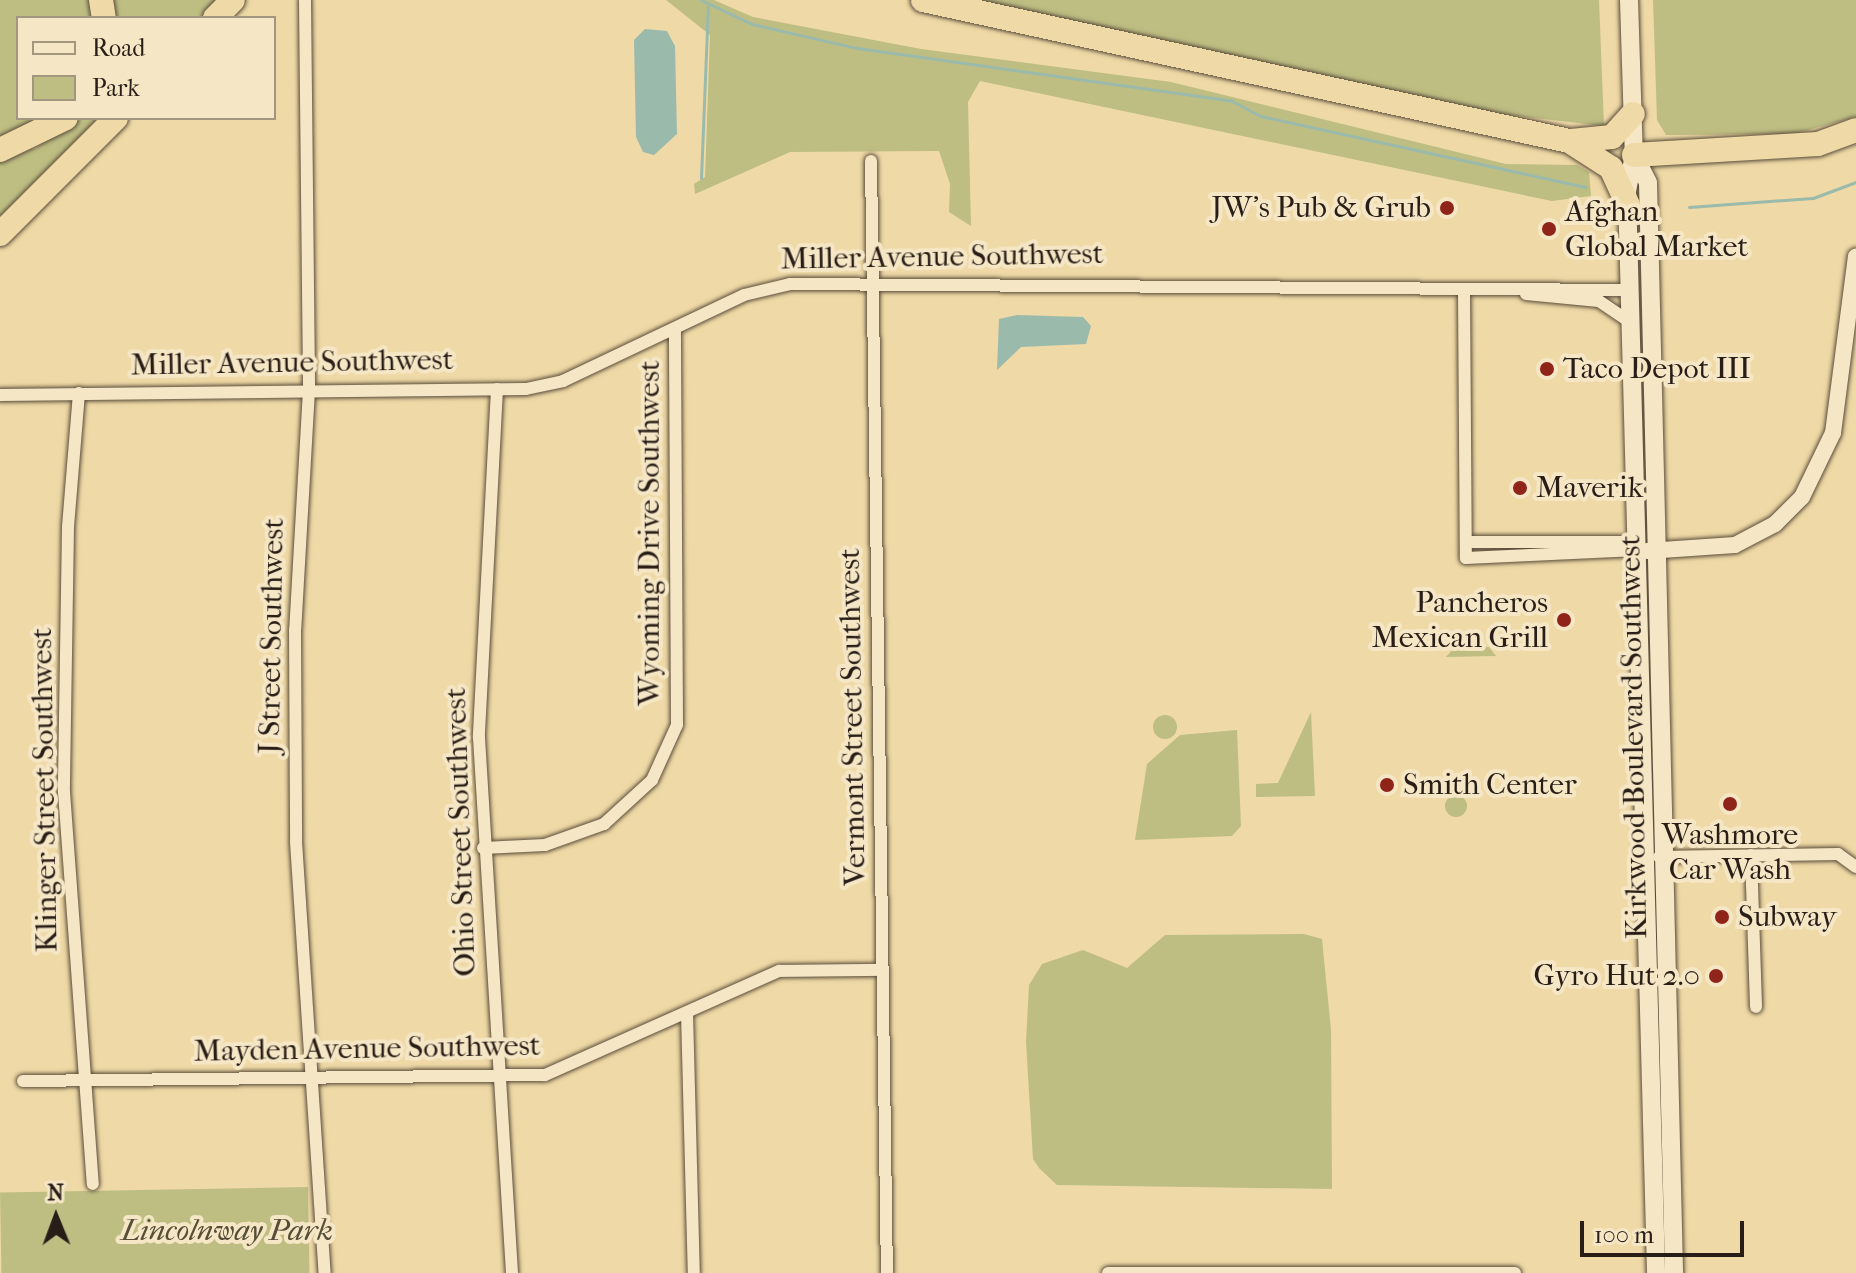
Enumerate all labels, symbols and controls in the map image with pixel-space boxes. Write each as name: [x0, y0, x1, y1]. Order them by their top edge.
legend: [16, 16, 276, 120]
text: Road: [92, 34, 145, 62]
text: Park: [92, 74, 140, 102]
place label: JW's Pub & Grub: [1211, 190, 1431, 226]
place label: Afghan Global Market: [1565, 194, 1748, 264]
marker: JW's Pub & Grub: [1438, 199, 1456, 217]
marker: Afghan Global Market: [1540, 220, 1558, 238]
street label: Miller Avenue Southwest: [780, 236, 1104, 278]
street label: Miller Avenue Southwest: [130, 342, 454, 384]
place label: Taco Depot III: [1563, 351, 1751, 387]
street label: Wyoming Drive Southwest: [632, 360, 668, 706]
marker: Taco Depot III: [1538, 360, 1556, 378]
place label: Maverik: [1536, 470, 1643, 506]
marker: Maverik: [1511, 479, 1529, 497]
street label: J Street Southwest: [252, 518, 292, 754]
street label: Kirkwood Boulevard Southwest: [1612, 535, 1656, 939]
street label: Vermont Street Southwest: [832, 548, 874, 886]
place label: Pancheros Mexican Grill: [1372, 585, 1548, 656]
marker: Pancheros Mexican Grill: [1555, 611, 1573, 629]
street label: Klinger Street Southwest: [24, 627, 66, 953]
street label: Ohio Street Southwest: [438, 687, 484, 977]
place label: Smith Center: [1403, 767, 1577, 803]
marker: Smith Center: [1378, 776, 1396, 794]
marker: Washmore Car Wash: [1721, 795, 1739, 813]
place label: Washmore Car Wash: [1662, 817, 1798, 888]
place label: Subway: [1738, 899, 1837, 935]
marker: Subway: [1713, 908, 1731, 926]
place label: Gyro Hut 2.0: [1534, 958, 1700, 994]
marker: Gyro Hut 2.0: [1707, 967, 1725, 985]
street label: Mayden Avenue Southwest: [193, 1028, 541, 1070]
north arrow: [16, 1177, 96, 1257]
text: N: [47, 1180, 64, 1206]
scale bar: [1584, 1205, 1748, 1255]
park label: Lincolnway Park: [121, 1213, 333, 1249]
text: 100 m: [1594, 1221, 1654, 1249]

